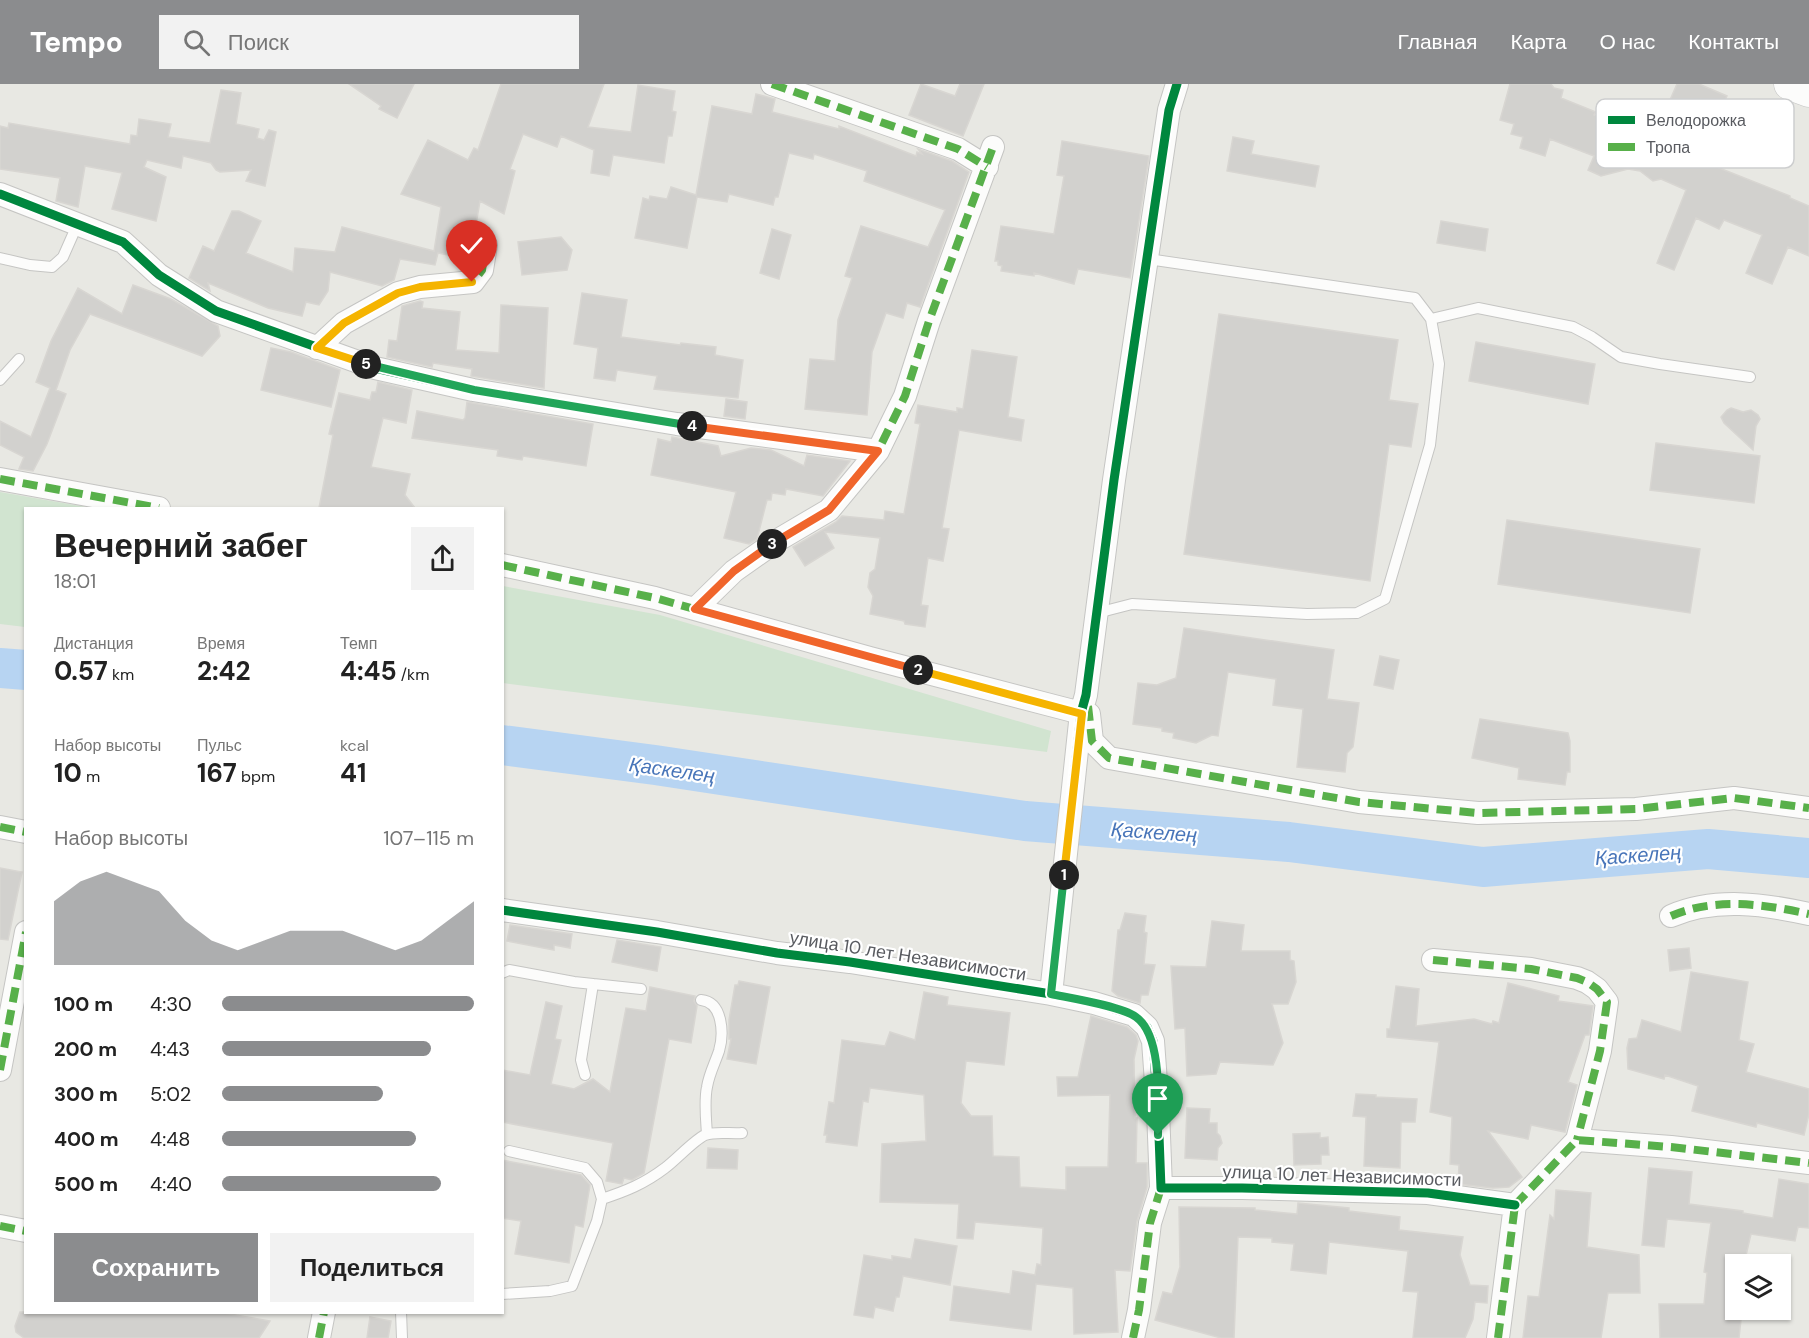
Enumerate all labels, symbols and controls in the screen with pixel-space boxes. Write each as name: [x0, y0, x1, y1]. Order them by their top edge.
search box: [159, 15, 579, 69]
text: Tempo: [30, 24, 123, 61]
icon: search: [180, 26, 213, 59]
text: Поиск: [228, 28, 289, 57]
text: Главная: [1397, 28, 1477, 56]
text: Карта: [1510, 28, 1567, 56]
text: О нас: [1600, 28, 1655, 56]
text: Контакты: [1688, 28, 1779, 56]
legend: [1596, 99, 1794, 168]
text: Велодорожка: [1646, 110, 1746, 131]
text: Тропа: [1646, 137, 1690, 158]
pin: [446, 220, 497, 282]
icon: check: [455, 229, 488, 262]
pin: 5: [351, 349, 381, 379]
text: 5: [361, 353, 371, 374]
pin: 4: [677, 411, 707, 441]
text: 4: [687, 415, 697, 436]
text: Вечерний забег: [54, 524, 308, 567]
button: share: [411, 527, 474, 590]
pin: 3: [757, 529, 787, 559]
text: 3: [767, 533, 777, 554]
text: 18:01: [54, 568, 96, 594]
text: Дистанция: [54, 633, 133, 654]
text: Время: [197, 633, 245, 654]
text: Темп: [340, 633, 377, 654]
text: 0.57: [54, 654, 108, 688]
text: 2:42: [197, 654, 251, 688]
text: 4:45: [340, 654, 397, 688]
pin: 2: [903, 655, 933, 685]
text: 2: [913, 659, 923, 680]
text: km: [108, 664, 134, 685]
text: /km: [397, 664, 429, 685]
text: Набор высоты: [54, 735, 161, 756]
text: Пульс: [197, 735, 242, 756]
text: kcal: [340, 735, 369, 756]
water label: Қаскелең: [627, 751, 717, 789]
text: 10: [54, 756, 82, 790]
text: 167: [197, 756, 237, 790]
text: 41: [340, 756, 366, 790]
text: m: [82, 766, 100, 787]
text: bpm: [237, 766, 275, 787]
water label: Қаскелең: [1110, 816, 1198, 848]
text: Набор высоты: [54, 825, 188, 851]
text: 107–115 m: [383, 825, 474, 851]
water label: Қаскелең: [1594, 839, 1682, 871]
pin: 1: [1049, 860, 1079, 890]
text: 1: [1061, 864, 1067, 885]
street label: улица 10 лет Независимости: [788, 925, 1028, 987]
text: 100 m: [54, 991, 113, 1017]
text: 4:30: [150, 991, 192, 1017]
text: 200 m: [54, 1036, 117, 1062]
text: 4:43: [150, 1036, 190, 1062]
pin: [1132, 1073, 1183, 1135]
text: 300 m: [54, 1081, 118, 1107]
text: 5:02: [150, 1081, 191, 1107]
icon: arrive: [1141, 1082, 1174, 1115]
text: 400 m: [54, 1126, 119, 1152]
text: 4:48: [150, 1126, 190, 1152]
street label: улица 10 лет Независимости: [1222, 1160, 1462, 1192]
text: 500 m: [54, 1171, 118, 1197]
text: 4:40: [150, 1171, 192, 1197]
button: Сохранить: [54, 1233, 258, 1302]
button: Поделиться: [270, 1233, 474, 1302]
map controls: [1725, 1254, 1791, 1320]
button: layers: [1725, 1254, 1791, 1320]

